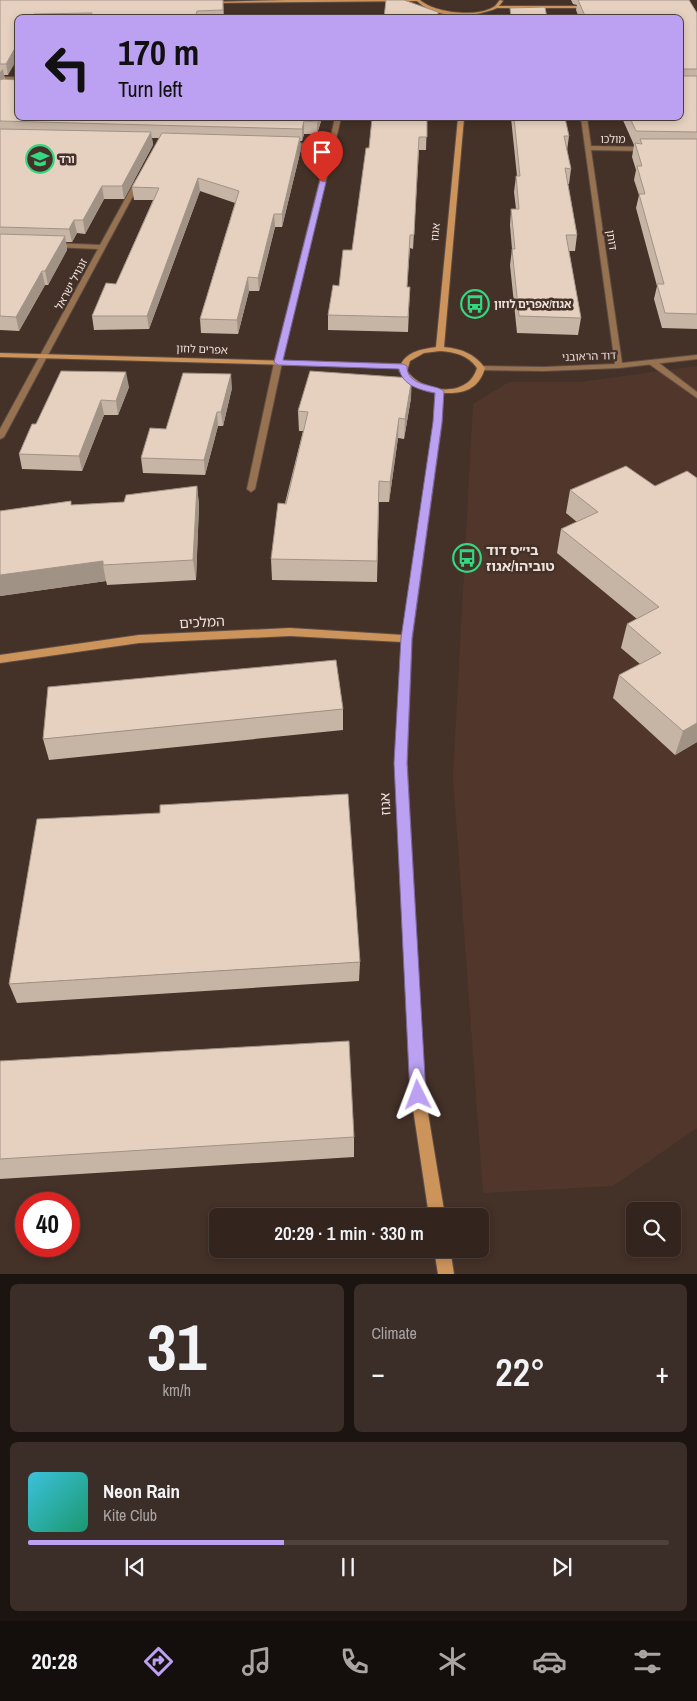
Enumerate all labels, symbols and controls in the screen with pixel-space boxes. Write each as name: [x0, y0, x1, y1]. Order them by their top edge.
text: 170 m: [118, 29, 199, 76]
icon: left: [35, 35, 100, 100]
text: Turn left: [118, 74, 183, 104]
pin: [301, 131, 343, 182]
street label: מולכו: [600, 132, 626, 146]
icon: arrive: [308, 138, 336, 166]
school or university icon: ורד: [25, 144, 55, 174]
place label: ורד: [59, 152, 75, 166]
street label: אגוז: [427, 222, 443, 242]
street label: דותן: [604, 229, 620, 251]
street label: זנגויל ישראל: [52, 256, 91, 312]
bus stop icon: אגוז/אפרים לוזון: [460, 289, 490, 319]
place label: אגוז/אפרים לוזון: [494, 297, 572, 311]
street label: אפרים לוזון: [176, 341, 228, 357]
street label: דוד הראובני: [562, 348, 616, 364]
place label: בי״ס דוד טוביהו/אגוז: [486, 541, 555, 575]
bus stop icon: בי״ס דוד טוביהו/אגוז: [452, 543, 482, 573]
street label: המלכים: [179, 612, 225, 632]
street label: אגוז: [375, 792, 395, 816]
position arrow: [391, 1068, 443, 1120]
speed limit sign: 40: [15, 1192, 80, 1257]
map controls: [626, 1202, 681, 1257]
button: search: [626, 1202, 681, 1257]
text: 20:29 · 1 min · 330 m: [274, 1220, 424, 1246]
text: 31: [147, 1303, 206, 1390]
text: Climate: [372, 1322, 417, 1344]
text: 22°: [495, 1347, 545, 1398]
text: −: [372, 1354, 385, 1392]
text: +: [656, 1354, 669, 1392]
text: km/h: [163, 1379, 191, 1401]
text: Neon Rain: [103, 1478, 180, 1504]
text: Kite Club: [103, 1504, 157, 1526]
icon: previous: [121, 1553, 149, 1581]
icon: pause: [334, 1553, 362, 1581]
icon: next: [548, 1553, 576, 1581]
icon: directions: [141, 1644, 176, 1679]
icon: music: [239, 1644, 274, 1679]
icon: phone: [337, 1644, 372, 1679]
icon: climate: [435, 1644, 470, 1679]
icon: car: [532, 1644, 567, 1679]
icon: filters: [630, 1644, 665, 1679]
text: 20:28: [31, 1646, 78, 1676]

